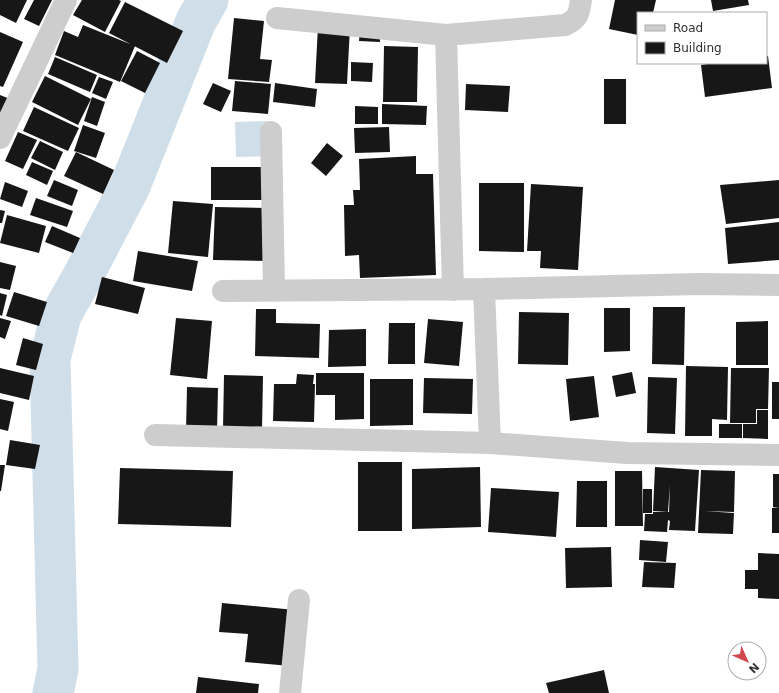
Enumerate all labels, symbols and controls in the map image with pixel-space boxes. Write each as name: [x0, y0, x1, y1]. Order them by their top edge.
legend: [637, 12, 767, 64]
text: Road: [673, 21, 703, 35]
text: Building: [673, 41, 722, 55]
north arrow: [727, 641, 767, 681]
text: N: [746, 660, 762, 676]

